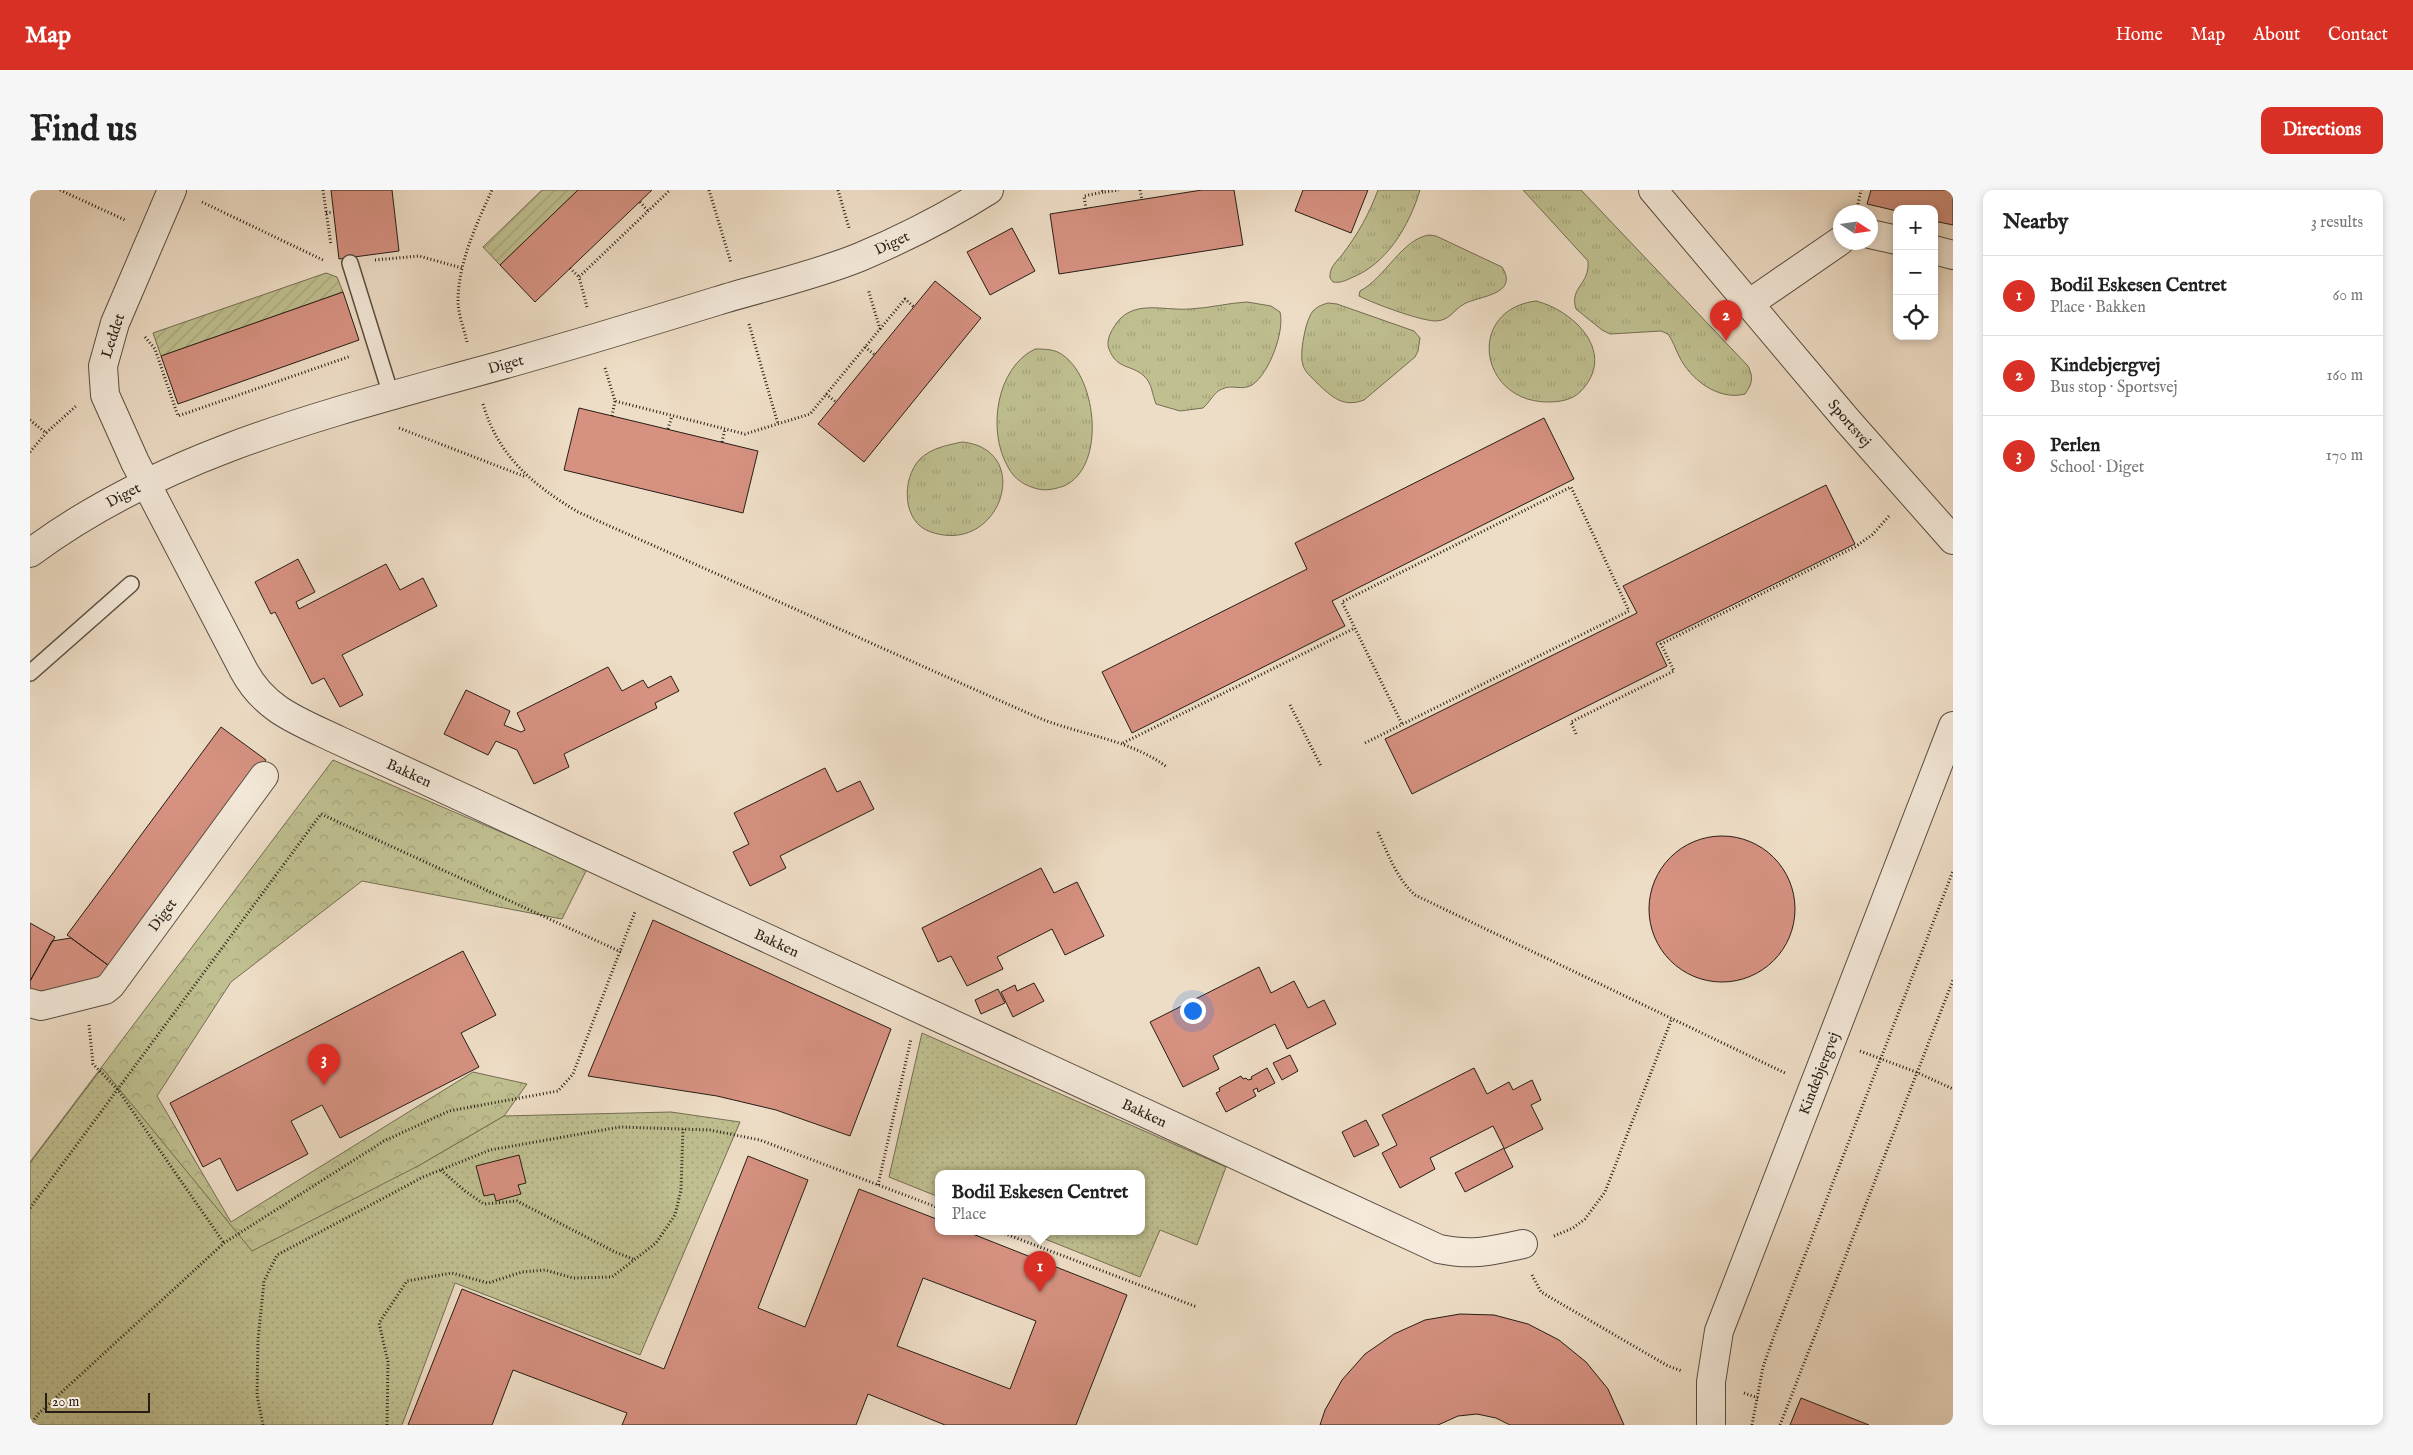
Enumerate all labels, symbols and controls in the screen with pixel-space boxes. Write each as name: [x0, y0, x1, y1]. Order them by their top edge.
text: Map: [25, 20, 71, 51]
text: Home: [2116, 24, 2163, 47]
text: Map: [2191, 24, 2225, 47]
text: About: [2253, 24, 2300, 47]
text: Contact: [2328, 24, 2388, 47]
button: Directions: [2261, 107, 2383, 154]
text: Find us: [30, 108, 137, 153]
north arrow: [1833, 205, 1878, 250]
map controls: [1893, 205, 1938, 340]
button: +: [1893, 205, 1938, 250]
text: Nearby: [2003, 209, 2068, 236]
text: 3 results: [2311, 213, 2363, 233]
street label: Diget: [871, 227, 912, 259]
button: −: [1893, 250, 1938, 295]
text: Bodil Eskesen Centret: [2050, 274, 2227, 298]
text: 1: [2016, 286, 2022, 306]
text: 60 m: [2333, 286, 2363, 306]
button: locate: [1893, 295, 1938, 340]
text: Place · Bakken: [2050, 298, 2146, 318]
pin: 2: [1710, 300, 1742, 341]
street label: Leddet: [97, 311, 129, 361]
street label: Diget: [486, 350, 526, 378]
text: Kindebjergvej: [2050, 354, 2160, 378]
text: 2: [2015, 366, 2023, 386]
text: 160 m: [2327, 366, 2363, 386]
text: Bus stop · Sportsvej: [2050, 378, 2178, 398]
street label: Sportsvej: [1824, 395, 1876, 451]
text: Perlen: [2050, 434, 2100, 458]
text: 3: [2016, 446, 2022, 466]
text: 170 m: [2326, 446, 2363, 466]
text: School · Diget: [2050, 458, 2144, 478]
street label: Diget: [103, 478, 144, 512]
street label: Bakken: [384, 754, 435, 791]
street label: Diget: [144, 895, 181, 935]
street label: Bakken: [751, 924, 802, 961]
your location: [1180, 998, 1206, 1024]
street label: Kindebjergvej: [1794, 1029, 1843, 1117]
pin: 3: [308, 1044, 340, 1085]
street label: Bakken: [1119, 1094, 1170, 1131]
popup: [935, 1170, 1145, 1235]
text: Bodil Eskesen Centret: [952, 1181, 1128, 1205]
text: Place: [952, 1205, 986, 1225]
pin: 1: [1024, 1251, 1056, 1292]
scale bar: [45, 1390, 150, 1413]
text: 20 m: [52, 1393, 79, 1411]

